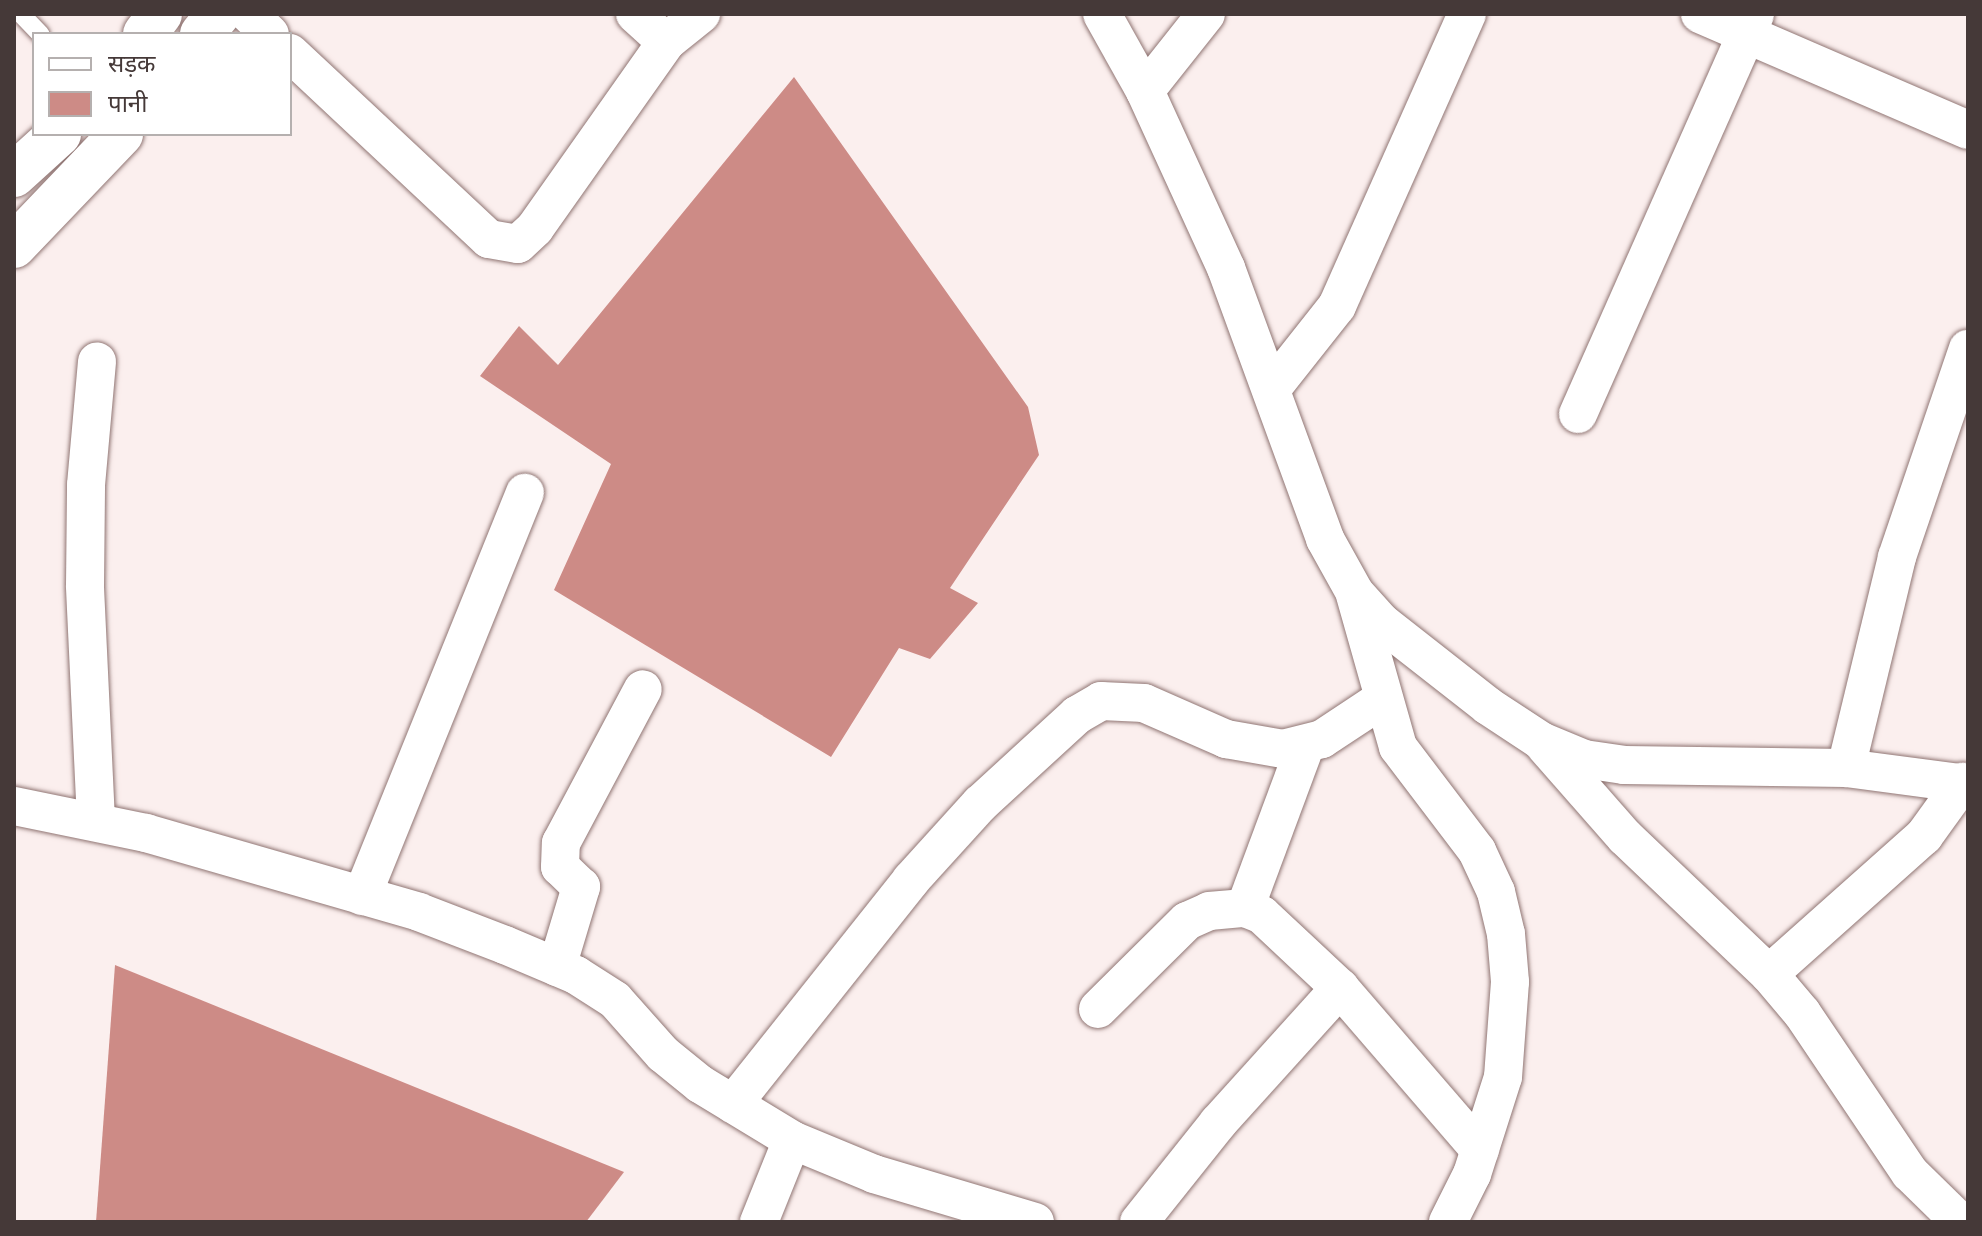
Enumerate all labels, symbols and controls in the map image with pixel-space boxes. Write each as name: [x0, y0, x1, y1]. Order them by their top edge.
legend: [32, 32, 292, 136]
text: सड़क: [108, 47, 156, 82]
text: पानी: [108, 87, 147, 122]

